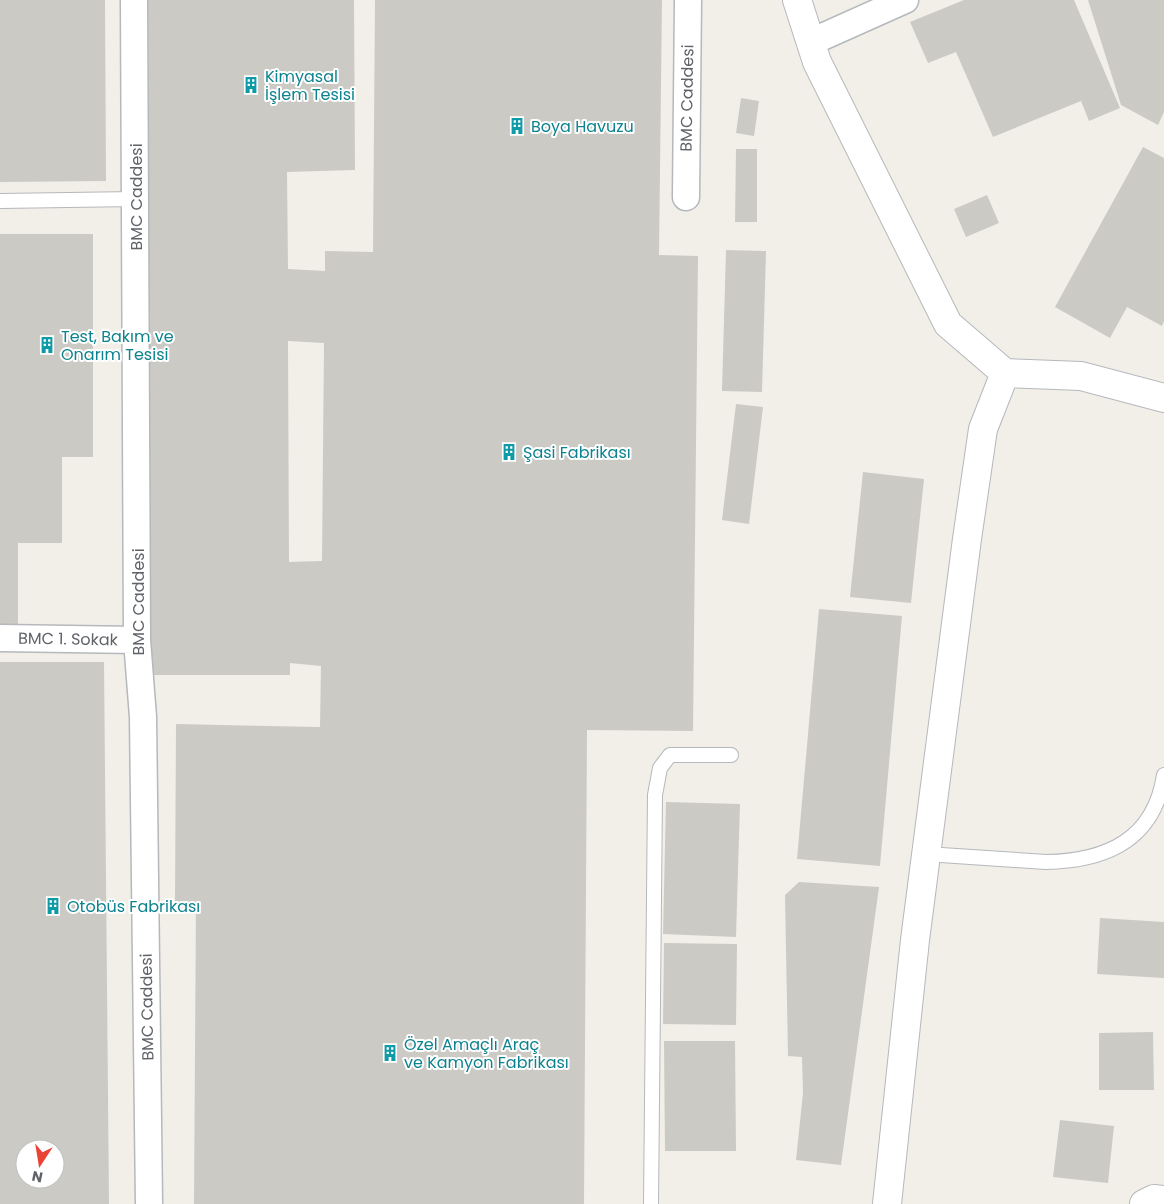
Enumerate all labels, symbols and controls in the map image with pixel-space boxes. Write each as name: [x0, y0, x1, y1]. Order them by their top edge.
street label: BMC Caddesi: [675, 44, 699, 152]
place label: Kimyasal İşlem Tesisi: [265, 65, 355, 106]
building icon: Kimyasal İşlem Tesisi: [241, 75, 261, 95]
place label: Boya Havuzu: [531, 115, 634, 138]
building icon: Boya Havuzu: [507, 116, 527, 136]
street label: BMC Caddesi: [125, 143, 148, 251]
place label: Test, Bakım ve Onarım Tesisi: [61, 325, 174, 366]
building icon: Test, Bakım ve Onarım Tesisi: [37, 335, 57, 355]
place label: Şasi Fabrikası: [523, 441, 631, 464]
building icon: Şasi Fabrikası: [499, 442, 519, 462]
street label: BMC Caddesi: [127, 548, 150, 656]
street label: BMC 1. Sokak: [18, 627, 119, 651]
place label: Otobüs Fabrikası: [67, 895, 200, 918]
building icon: Otobüs Fabrikası: [43, 896, 63, 916]
street label: BMC Caddesi: [135, 953, 159, 1061]
place label: Özel Amaçlı Araç ve Kamyon Fabrikası: [404, 1033, 569, 1074]
building icon: Özel Amaçlı Araç ve Kamyon Fabrikası: [380, 1043, 400, 1063]
north arrow: [15, 1139, 65, 1189]
text: N: [30, 1166, 45, 1188]

